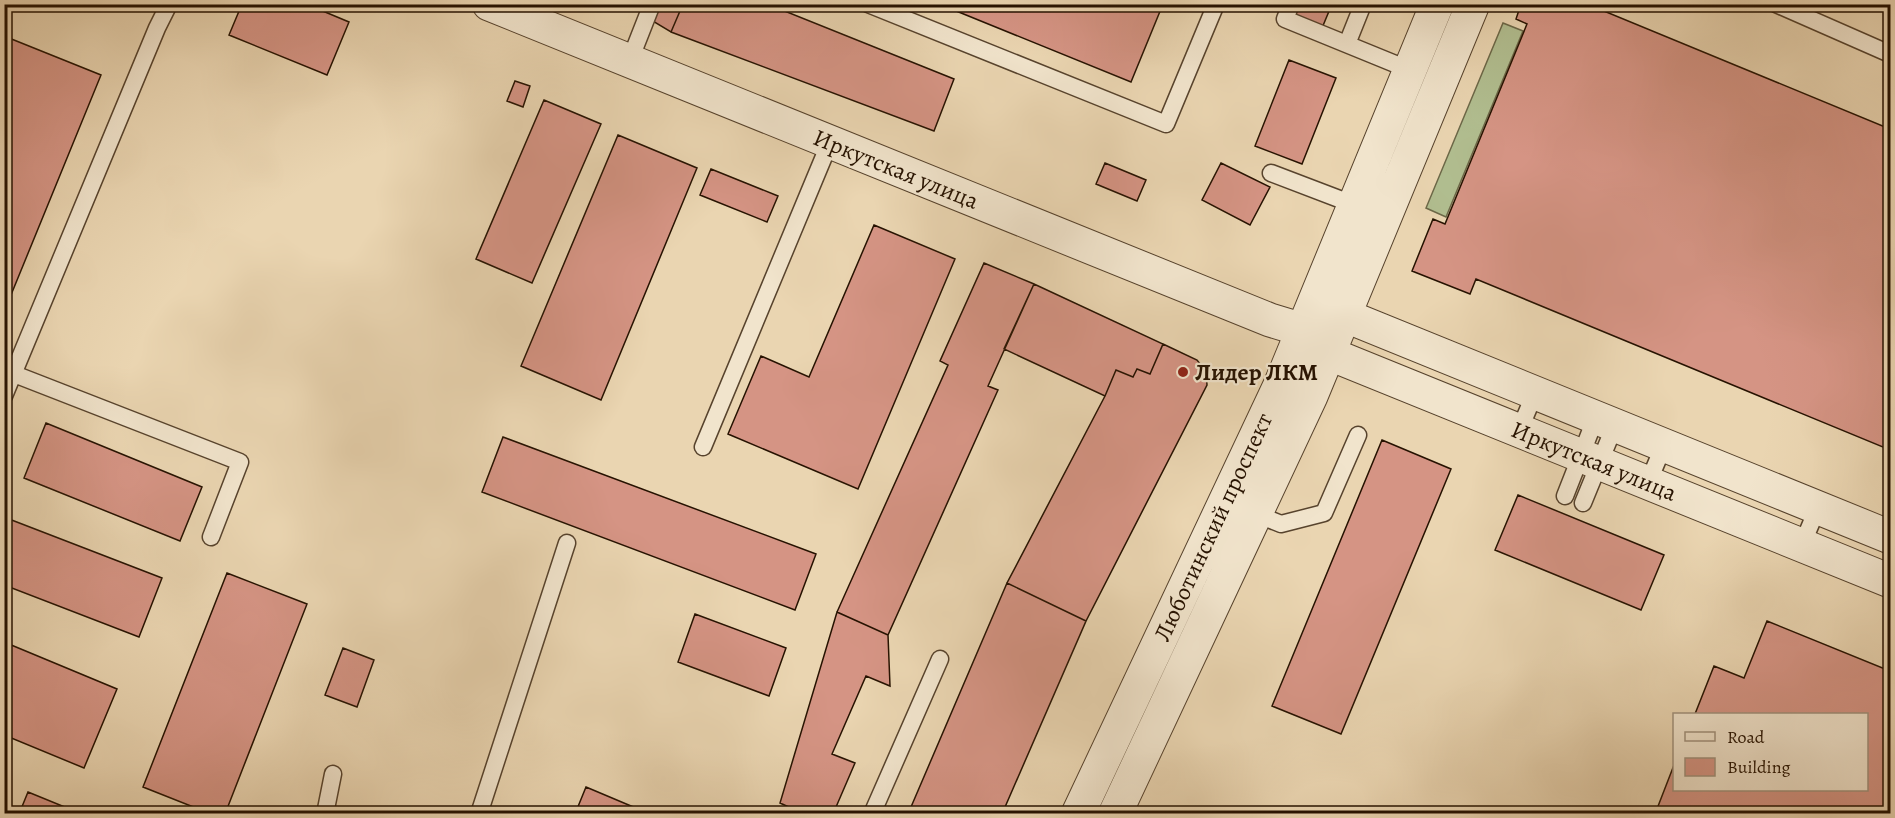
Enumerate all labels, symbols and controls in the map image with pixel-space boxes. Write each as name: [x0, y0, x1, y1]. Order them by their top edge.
street label: Иркутская улица: [809, 121, 983, 217]
place label: Лидер ЛКМ: [1195, 356, 1318, 388]
marker: Лидер ЛКМ: [1176, 365, 1190, 379]
street label: Люботинский проспект: [1146, 407, 1280, 646]
street label: Иркутская улица: [1507, 413, 1681, 509]
legend: [1673, 713, 1868, 791]
text: Road: [1727, 725, 1765, 749]
text: Building: [1727, 755, 1791, 779]

